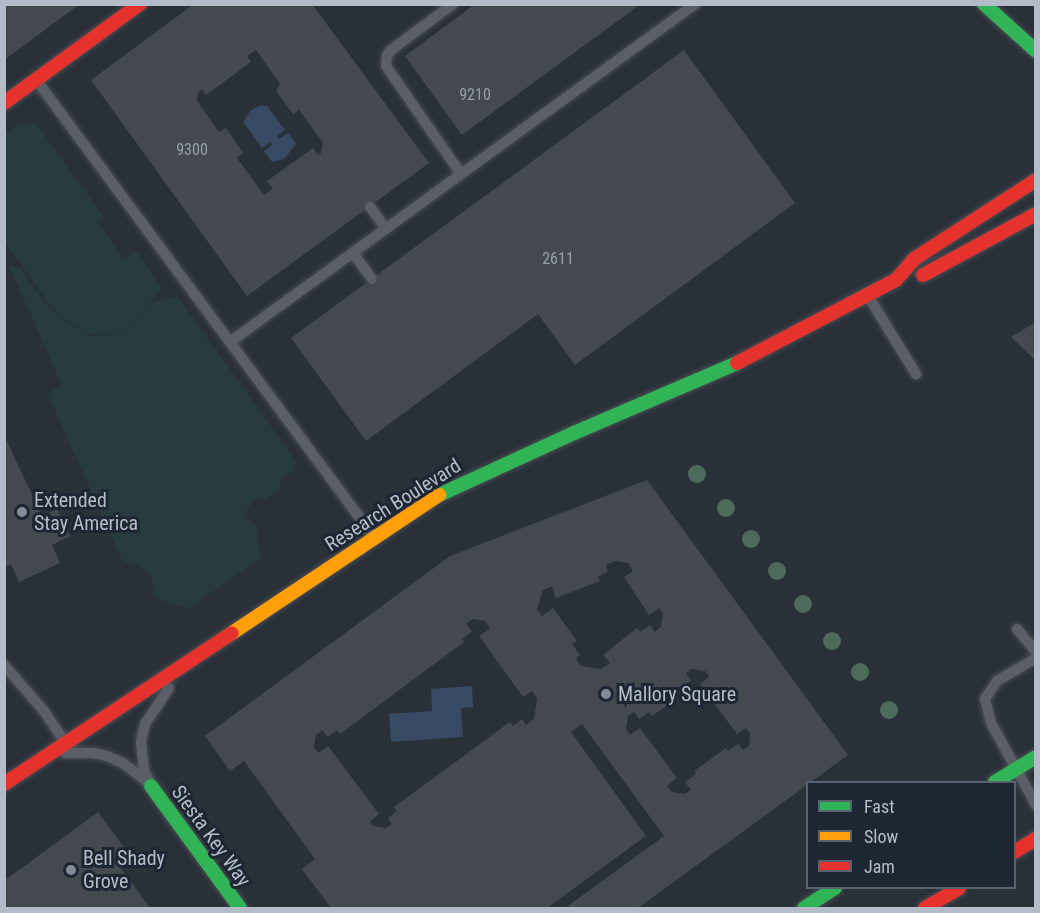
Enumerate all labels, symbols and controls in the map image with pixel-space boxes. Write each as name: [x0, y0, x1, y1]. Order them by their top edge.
house number: 9210: [459, 85, 491, 105]
house number: 9300: [176, 140, 208, 160]
house number: 2611: [542, 249, 574, 269]
street label: Research Boulevard: [321, 454, 465, 556]
place label: Extended Stay America: [34, 488, 138, 535]
marker: Extended Stay America: [15, 505, 29, 519]
place label: Mallory Square: [618, 682, 736, 706]
marker: Mallory Square: [599, 687, 613, 701]
street label: Siesta Key Way: [166, 781, 256, 891]
legend: [806, 781, 1016, 889]
text: Fast: [864, 796, 895, 817]
text: Slow: [864, 826, 898, 847]
place label: Bell Shady Grove: [83, 846, 165, 893]
text: Jam: [864, 856, 895, 877]
marker: Bell Shady Grove: [64, 863, 78, 877]

